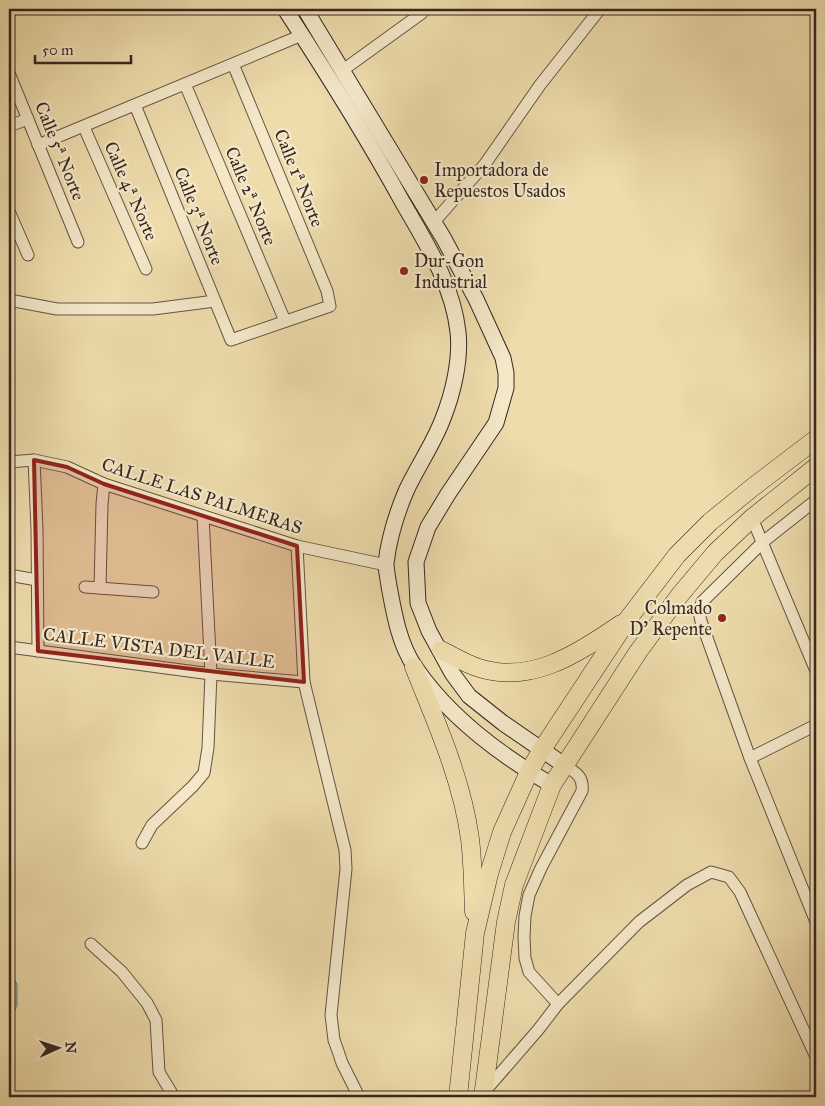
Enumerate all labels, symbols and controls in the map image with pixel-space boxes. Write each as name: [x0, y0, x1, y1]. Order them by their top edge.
scale bar: [35, 32, 131, 64]
text: 50 m: [42, 41, 74, 59]
street label: Calle 5ª Norte: [30, 98, 90, 204]
street label: Calle 1ª Norte: [269, 126, 329, 230]
street label: Calle 4ª Norte: [99, 138, 163, 244]
street label: Calle 2ª Norte: [220, 143, 282, 249]
place label: Importadora de Repuestos Usados: [434, 159, 566, 202]
street label: Calle 3ª Norte: [169, 164, 229, 268]
marker: Importadora de Repuestos Usados: [418, 174, 430, 186]
place label: Dur-Gon Industrial: [414, 250, 487, 293]
marker: Dur-Gon Industrial: [398, 265, 410, 277]
street label: CALLE LAS PALMERAS: [99, 453, 305, 539]
place label: Colmado D' Repente: [629, 597, 712, 640]
marker: Colmado D' Repente: [716, 612, 728, 624]
street label: CALLE VISTA DEL VALLE: [42, 623, 276, 673]
north arrow: [32, 1024, 82, 1074]
text: N: [62, 1041, 79, 1054]

